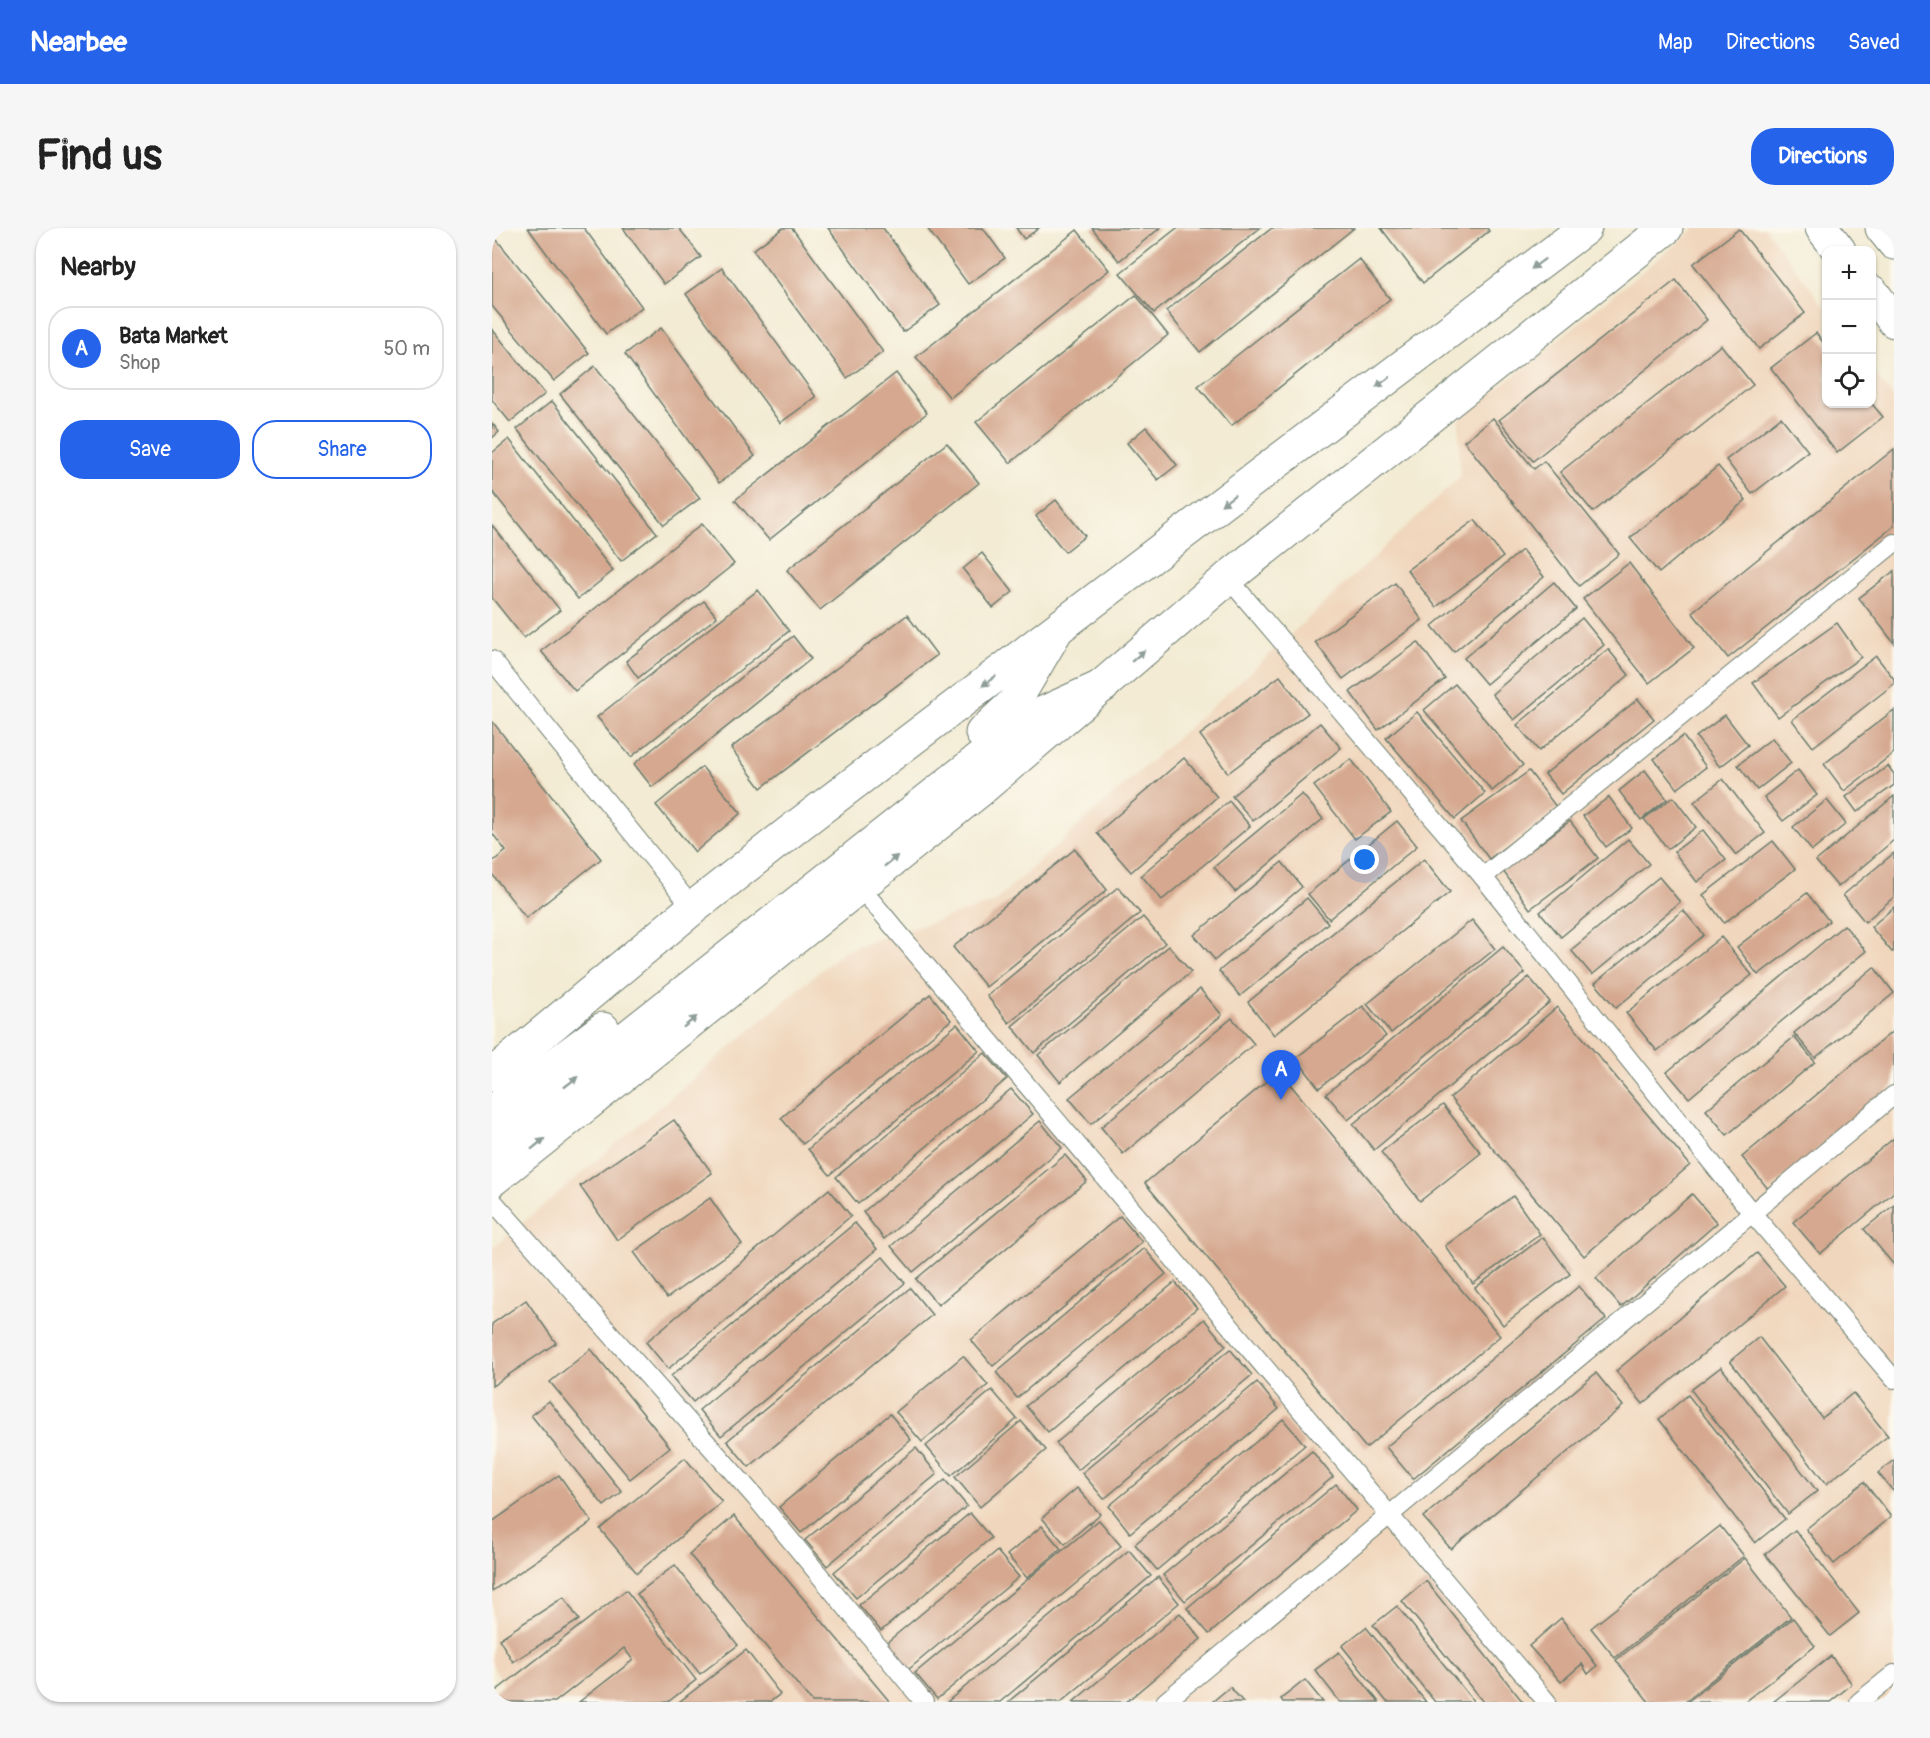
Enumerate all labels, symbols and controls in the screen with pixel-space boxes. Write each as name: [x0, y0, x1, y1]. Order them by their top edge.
text: Nearbee: [30, 25, 127, 60]
text: Map: [1658, 29, 1693, 56]
text: Directions: [1726, 29, 1815, 56]
text: Saved: [1848, 29, 1900, 56]
button: Directions: [1751, 128, 1894, 185]
text: Find us: [36, 130, 162, 182]
map controls: [1822, 246, 1876, 408]
button: +: [1822, 246, 1876, 300]
text: Nearby: [60, 251, 136, 283]
one-way arrow: [1530, 257, 1546, 270]
button: −: [1822, 300, 1876, 354]
text: Bata Market: [119, 322, 228, 350]
text: A: [75, 336, 88, 361]
text: 50 m: [383, 336, 430, 361]
text: Shop: [119, 350, 160, 375]
button: locate: [1822, 354, 1876, 408]
one-way arrow: [1376, 376, 1392, 388]
button: Save: [60, 420, 240, 479]
button: Share: [252, 420, 432, 479]
one-way arrow: [1221, 494, 1236, 506]
one-way arrow: [1130, 649, 1146, 662]
one-way arrow: [981, 675, 996, 687]
your location: [1350, 845, 1379, 874]
one-way arrow: [883, 854, 899, 867]
one-way arrow: [682, 1015, 698, 1028]
pin: A: [1262, 1050, 1300, 1100]
one-way arrow: [563, 1075, 579, 1088]
one-way arrow: [530, 1138, 545, 1150]

